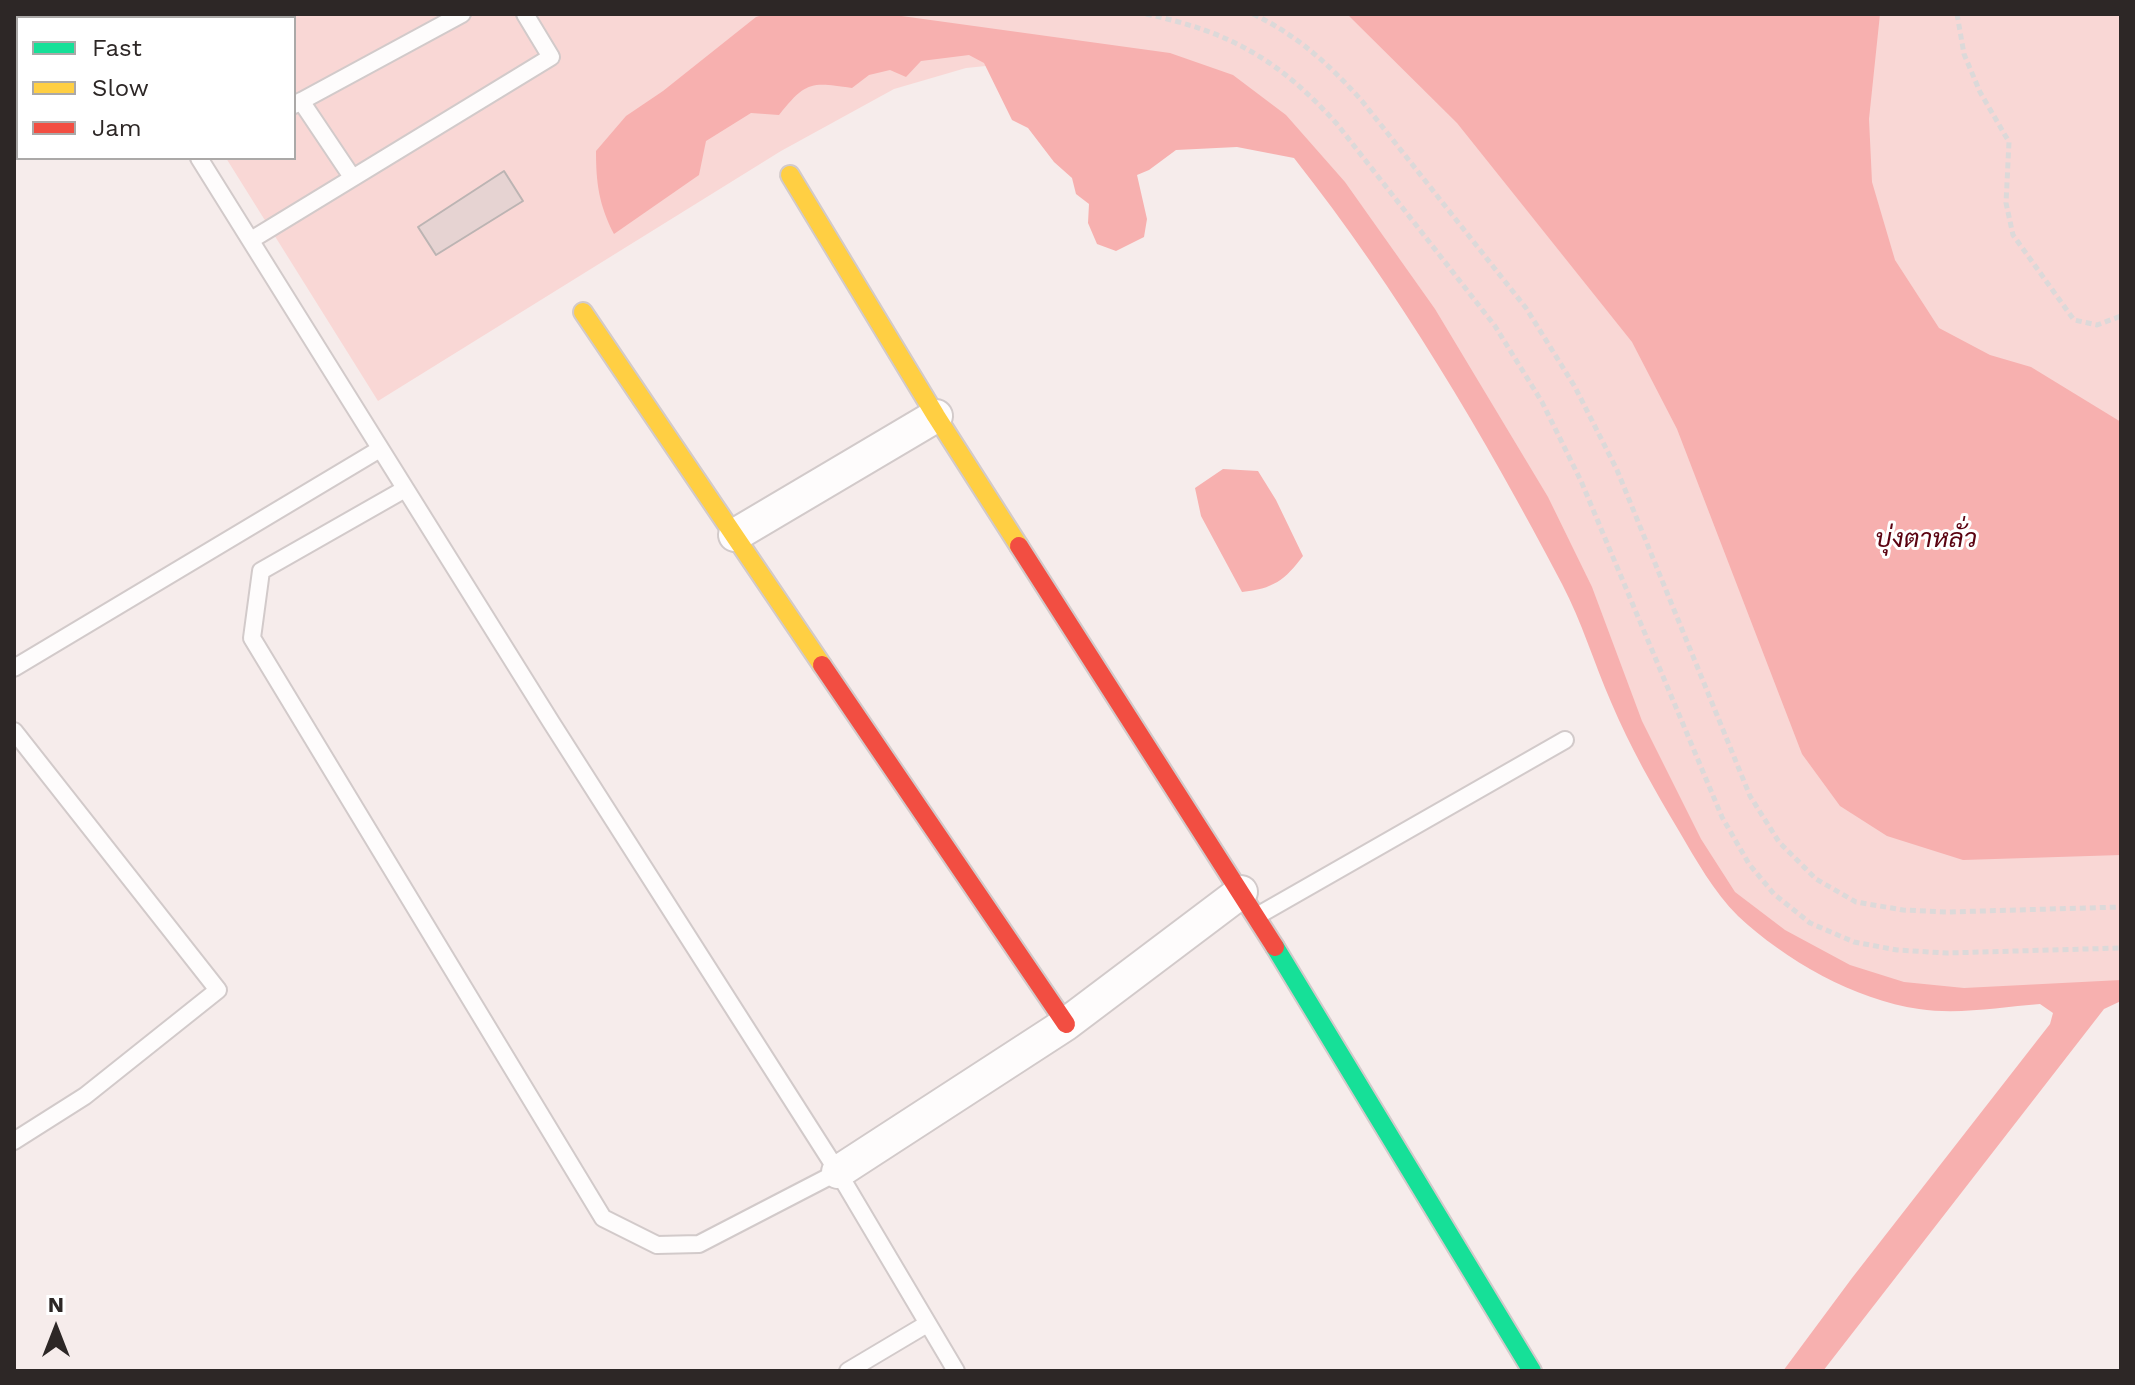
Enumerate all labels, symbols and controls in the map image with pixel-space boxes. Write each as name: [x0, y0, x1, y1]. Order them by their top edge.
legend: [16, 16, 296, 160]
text: Fast: [92, 34, 142, 62]
text: Slow: [92, 74, 149, 102]
text: Jam: [92, 114, 142, 142]
water label: บุ่งตาหลั่ว: [1875, 523, 1977, 555]
north arrow: [16, 1289, 96, 1369]
text: N: [48, 1292, 64, 1317]

